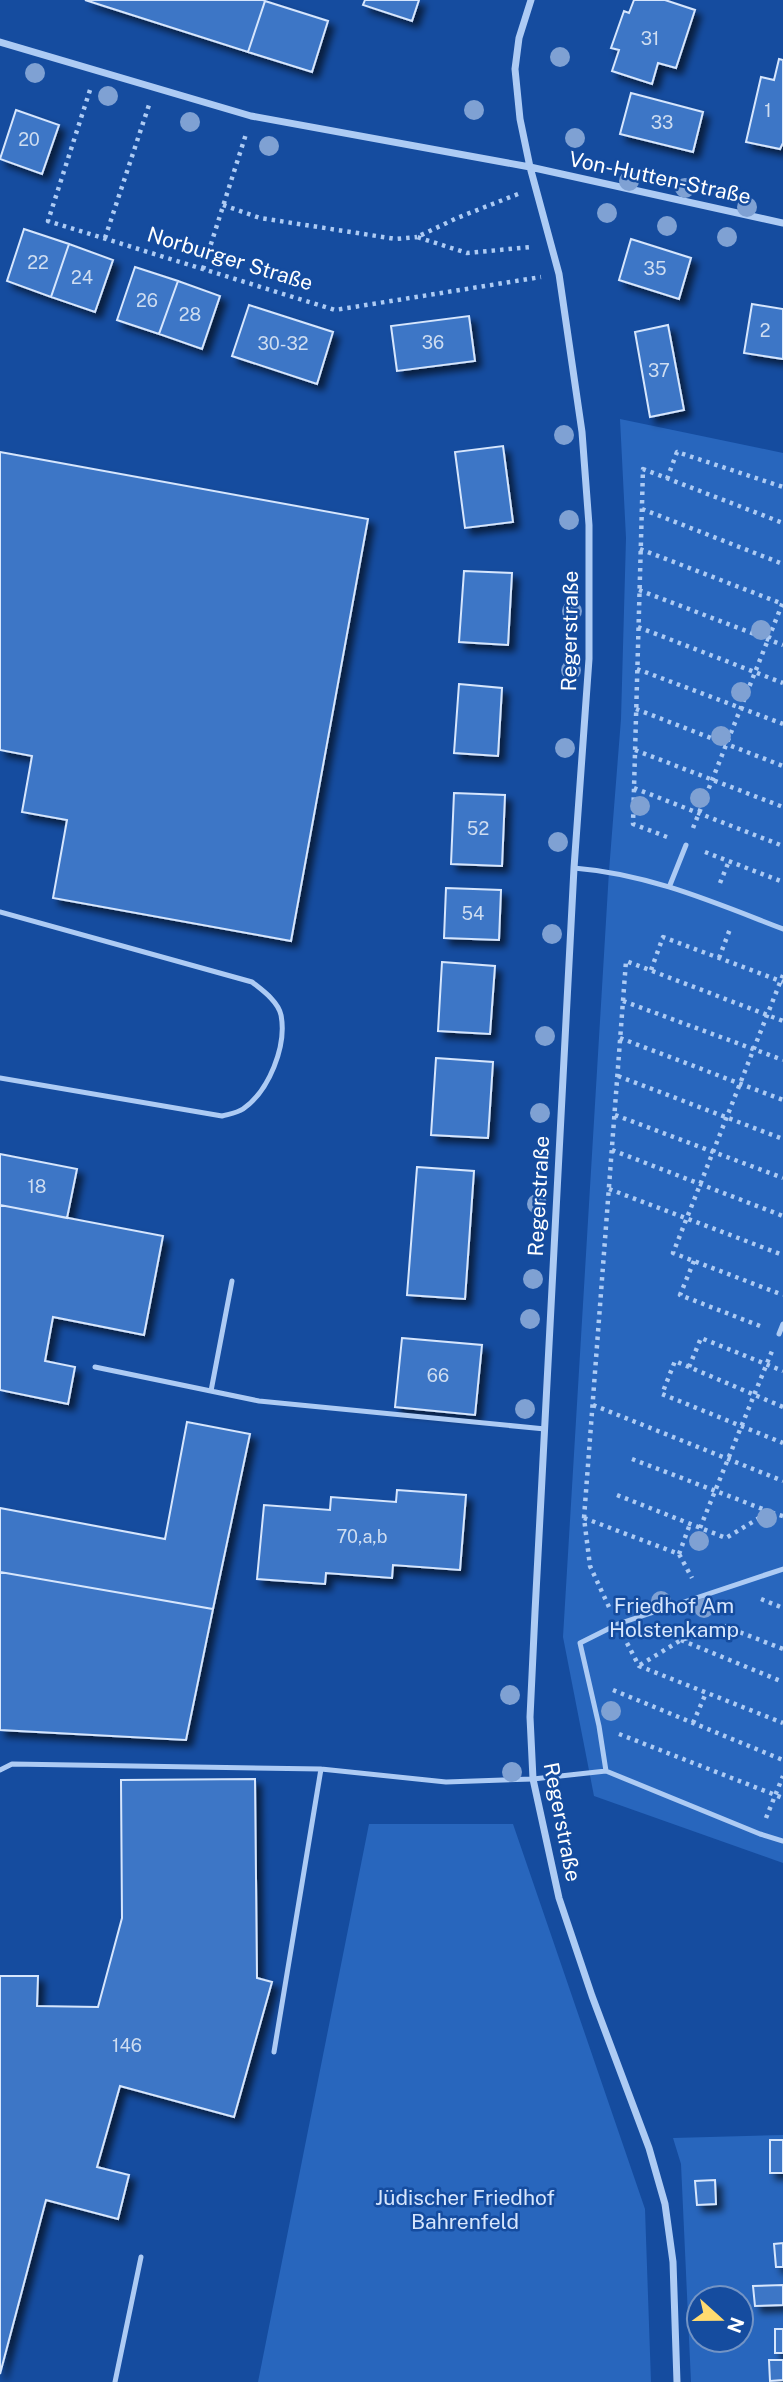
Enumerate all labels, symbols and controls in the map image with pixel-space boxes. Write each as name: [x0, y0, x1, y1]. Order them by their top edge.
house number: 31: [641, 28, 659, 49]
house number: 1: [764, 100, 772, 121]
house number: 33: [651, 112, 673, 133]
house number: 20: [18, 129, 40, 150]
street label: Von-Hutten-Straße: [567, 146, 753, 209]
street label: Norburger Straße: [144, 221, 316, 296]
house number: 22: [27, 252, 49, 273]
house number: 35: [644, 258, 666, 279]
house number: 24: [71, 267, 93, 288]
house number: 26: [136, 290, 158, 311]
house number: 28: [179, 304, 201, 325]
house number: 2: [760, 320, 770, 341]
house number: 36: [422, 332, 444, 353]
house number: 30-32: [257, 333, 309, 354]
house number: 37: [648, 360, 670, 381]
street label: Regerstraße: [556, 570, 583, 692]
house number: 52: [467, 818, 489, 839]
house number: 54: [462, 903, 484, 924]
street label: Regerstraße: [523, 1135, 554, 1257]
house number: 18: [28, 1176, 46, 1197]
house number: 66: [427, 1365, 449, 1386]
house number: 70,a,b: [337, 1526, 387, 1547]
park label: Friedhof Am Holstenkamp: [609, 1593, 739, 1642]
street label: Regerstraße: [539, 1760, 586, 1884]
house number: 146: [112, 2035, 142, 2056]
park label: Jüdischer Friedhof Bahrenfeld: [375, 2185, 555, 2234]
north arrow: [685, 2284, 755, 2354]
text: N: [723, 2314, 749, 2336]

